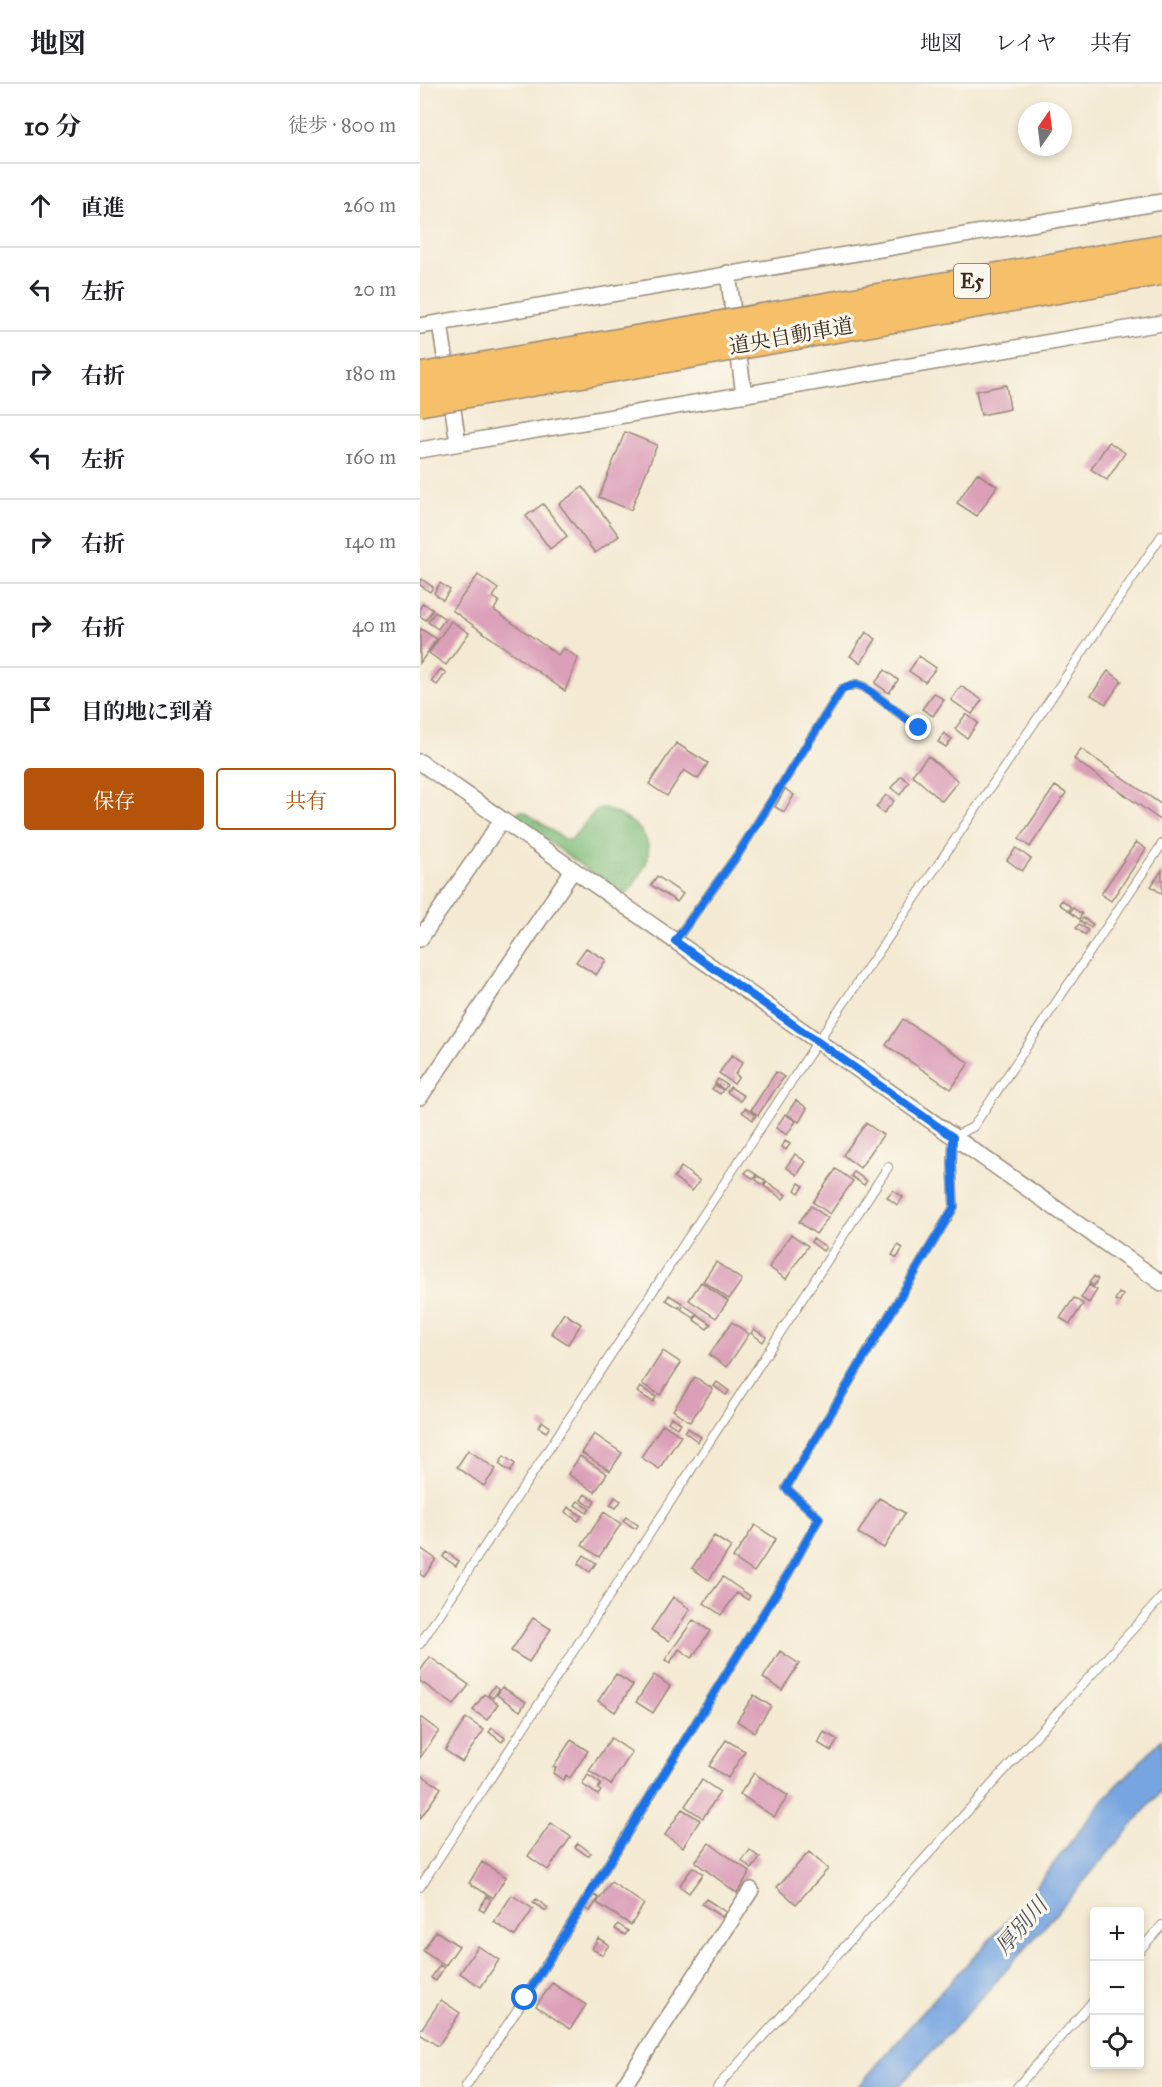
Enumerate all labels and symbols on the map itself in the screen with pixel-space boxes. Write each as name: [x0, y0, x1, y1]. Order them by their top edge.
north arrow: [1018, 102, 1072, 156]
road number: E5: [954, 264, 990, 298]
street label: 道央自動車道: [727, 312, 855, 360]
route end: [905, 714, 931, 740]
water label: 厚別川: [989, 1891, 1054, 1960]
route start: [511, 1984, 537, 2010]

